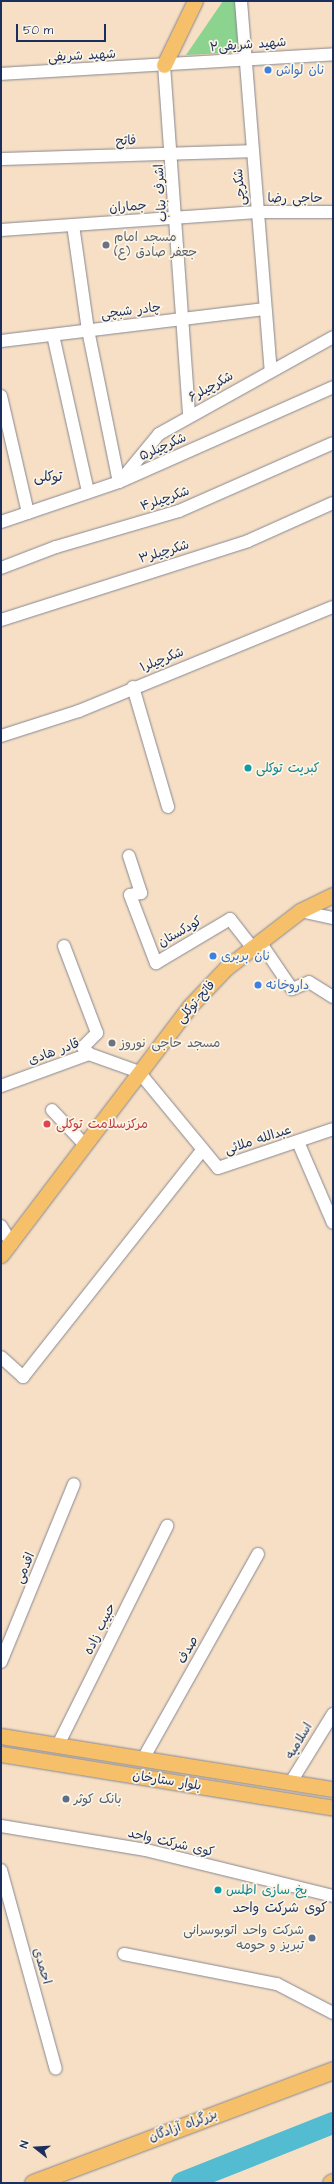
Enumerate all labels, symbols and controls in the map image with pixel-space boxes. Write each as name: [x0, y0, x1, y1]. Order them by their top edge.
scale bar: [18, 16, 108, 42]
text: 50 m: [23, 22, 53, 39]
street label: شهید شریفی۲: [209, 35, 287, 55]
street label: شهید شریفى: [48, 46, 116, 66]
place label: نان لواش: [276, 62, 324, 78]
marker: نان لواش: [263, 65, 273, 75]
street label: فاتح: [115, 133, 137, 149]
street label: اشرف بناب: [151, 164, 171, 222]
street label: شکرچی: [231, 168, 249, 206]
street label: حاجی رضا: [267, 190, 323, 206]
street label: جماران: [109, 198, 147, 216]
place label: مسجد امام جعفر صادق (ع): [114, 230, 197, 261]
marker: مسجد امام جعفر صادق (ع): [101, 240, 111, 250]
street label: چادر شبچی: [100, 300, 162, 322]
street label: شکرچیلر۶: [186, 368, 236, 406]
street label: شکرچیلر۵: [137, 430, 189, 464]
district label: توکلی: [34, 469, 62, 485]
street label: شکرچیلر۴: [138, 483, 192, 515]
street label: شکرچیلر۳: [137, 537, 191, 567]
street label: شکرچیلر۱: [138, 644, 186, 676]
place label: کبریت توکلی: [256, 760, 320, 776]
marker: کبریت توکلی: [243, 763, 253, 773]
street label: کودکستان: [155, 913, 205, 951]
place label: نان بربری: [221, 948, 270, 964]
marker: نان بربری: [208, 951, 218, 961]
street label: فاتح-توکلی: [173, 977, 219, 1027]
place label: داروخانه: [266, 977, 309, 993]
marker: داروخانه: [253, 980, 263, 990]
place label: مسجد حاجی نوروز: [120, 1035, 220, 1051]
street label: قادر هادی: [26, 1036, 82, 1068]
marker: مسجد حاجی نوروز: [107, 1038, 117, 1048]
place label: مرکزسلامت توکلی: [56, 1116, 148, 1132]
marker: مرکزسلامت توکلی: [41, 1118, 53, 1130]
street label: عبدالله ملائی: [223, 1122, 293, 1158]
street label: اقدمی: [12, 1550, 38, 1586]
street label: حبیب زاده: [81, 1601, 119, 1657]
street label: صدف: [174, 1633, 202, 1667]
street label: اسلامیه: [282, 1720, 316, 1762]
street label: بلوار ستارخان: [131, 1768, 203, 1794]
place label: بانک کوثر: [74, 1791, 122, 1807]
marker: بانک کوثر: [61, 1794, 71, 1804]
street label: کوی شرکت واحد: [126, 1825, 216, 1861]
place label: یخ سازی اطلس: [226, 1882, 307, 1898]
marker: یخ سازی اطلس: [213, 1885, 223, 1895]
district label: کوی شرکت واحد: [233, 1900, 327, 1916]
place label: شرکت واحد اتوبوسرانی تبریز و حومه: [183, 1923, 304, 1954]
marker: شرکت واحد اتوبوسرانی تبریز و حومه: [307, 1933, 317, 1943]
street label: احمدی: [29, 1946, 55, 1986]
street label: بزرگراه آزادگان: [147, 2106, 219, 2146]
north arrow: [16, 2128, 56, 2168]
text: N: [16, 2139, 32, 2150]

